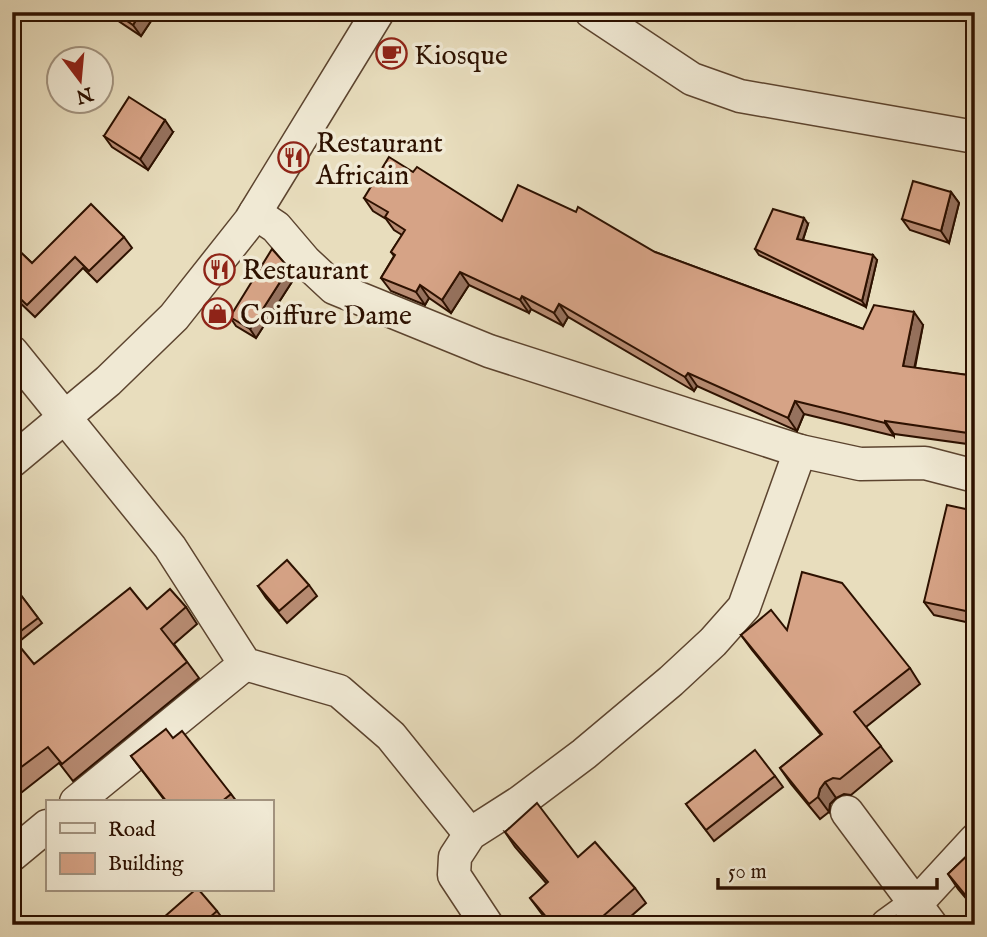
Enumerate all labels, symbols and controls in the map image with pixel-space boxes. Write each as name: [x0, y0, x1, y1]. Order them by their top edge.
cafe icon: Kiosque: [374, 37, 408, 71]
place label: Kiosque: [414, 39, 508, 74]
north arrow: [46, 46, 116, 116]
text: N: [72, 80, 96, 108]
place label: Restaurant Africain: [315, 127, 443, 194]
restaurant icon: Restaurant Africain: [276, 141, 310, 175]
restaurant icon: Restaurant: [202, 252, 236, 286]
place label: Restaurant: [242, 254, 369, 289]
shop icon: Coiffure Dame: [200, 297, 234, 331]
place label: Coiffure Dame: [240, 299, 412, 334]
legend: [46, 800, 273, 892]
text: Road: [108, 817, 156, 844]
scale bar: [718, 846, 936, 890]
text: Building: [108, 851, 184, 878]
text: 50 m: [728, 859, 767, 886]

